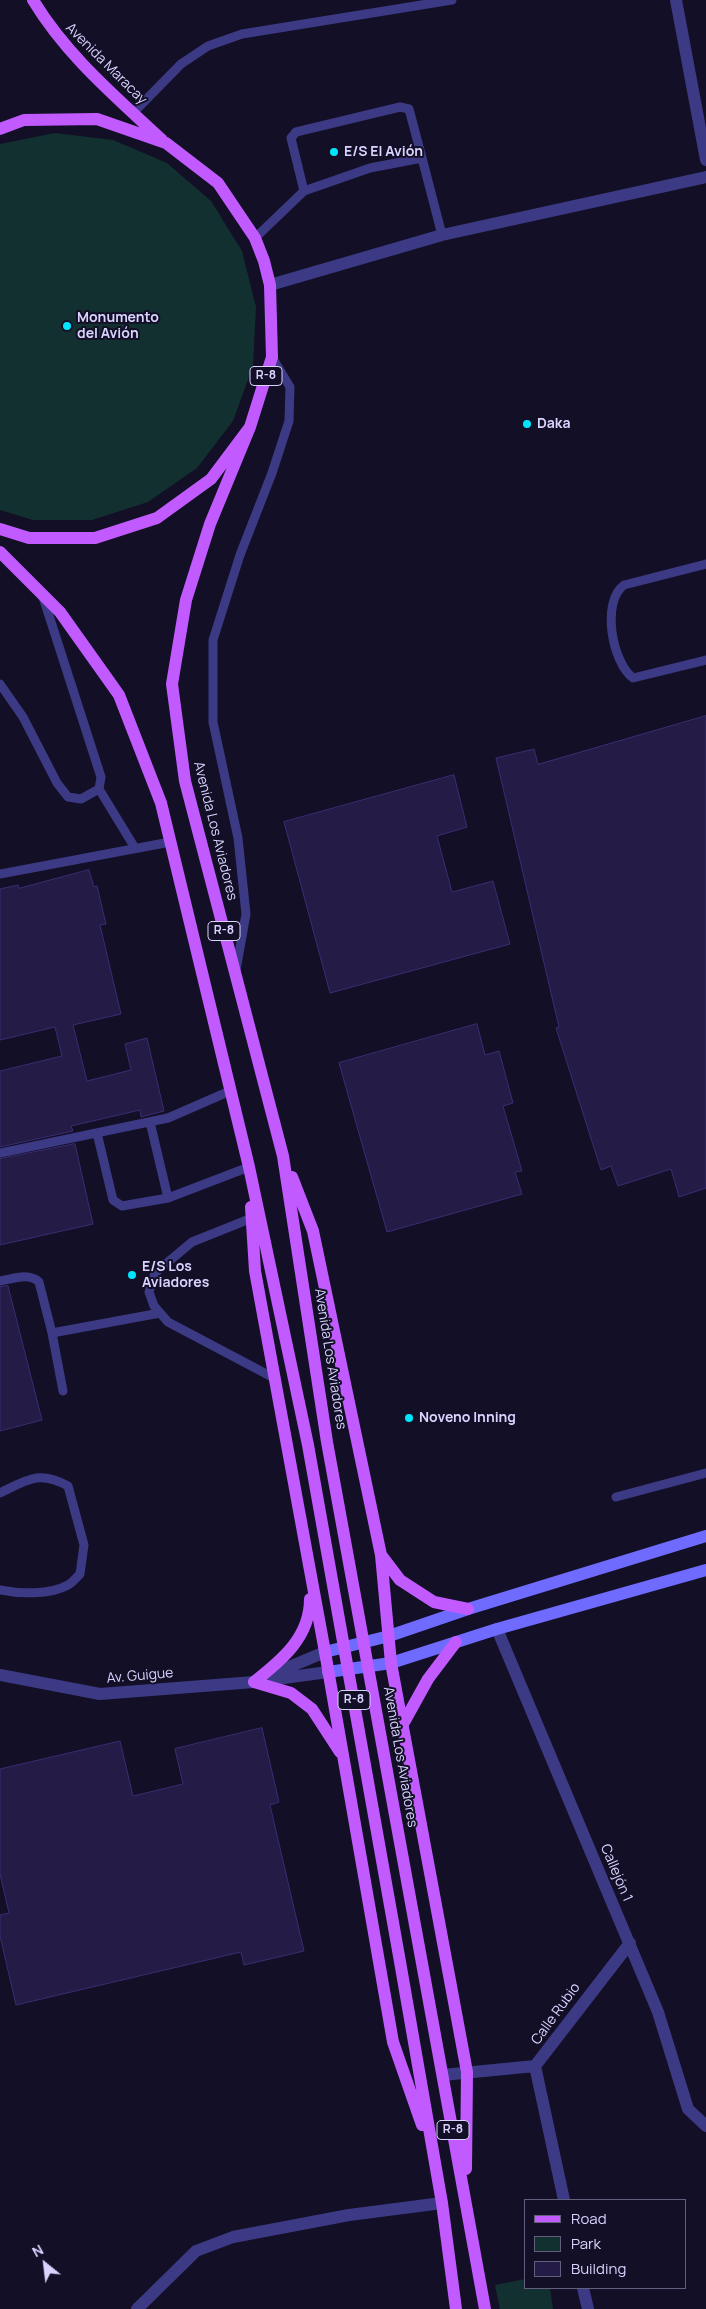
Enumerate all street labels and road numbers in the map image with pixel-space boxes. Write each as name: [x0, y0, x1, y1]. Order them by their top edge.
street label: Avenida Maracay: [62, 20, 150, 108]
road number: R-8: [250, 366, 282, 386]
street label: Avenida Los Aviadores: [190, 760, 240, 902]
road number: R-8: [208, 921, 240, 940]
street label: Avenida Los Aviadores: [311, 1287, 349, 1431]
street label: Av. Guigue: [106, 1665, 174, 1687]
street label: Avenida Los Aviadores: [379, 1685, 421, 1829]
road number: R-8: [338, 1690, 370, 1710]
street label: Callejón 1: [596, 1842, 636, 1904]
street label: Calle Rubio: [528, 1980, 584, 2048]
road number: R-8: [437, 2120, 469, 2140]

